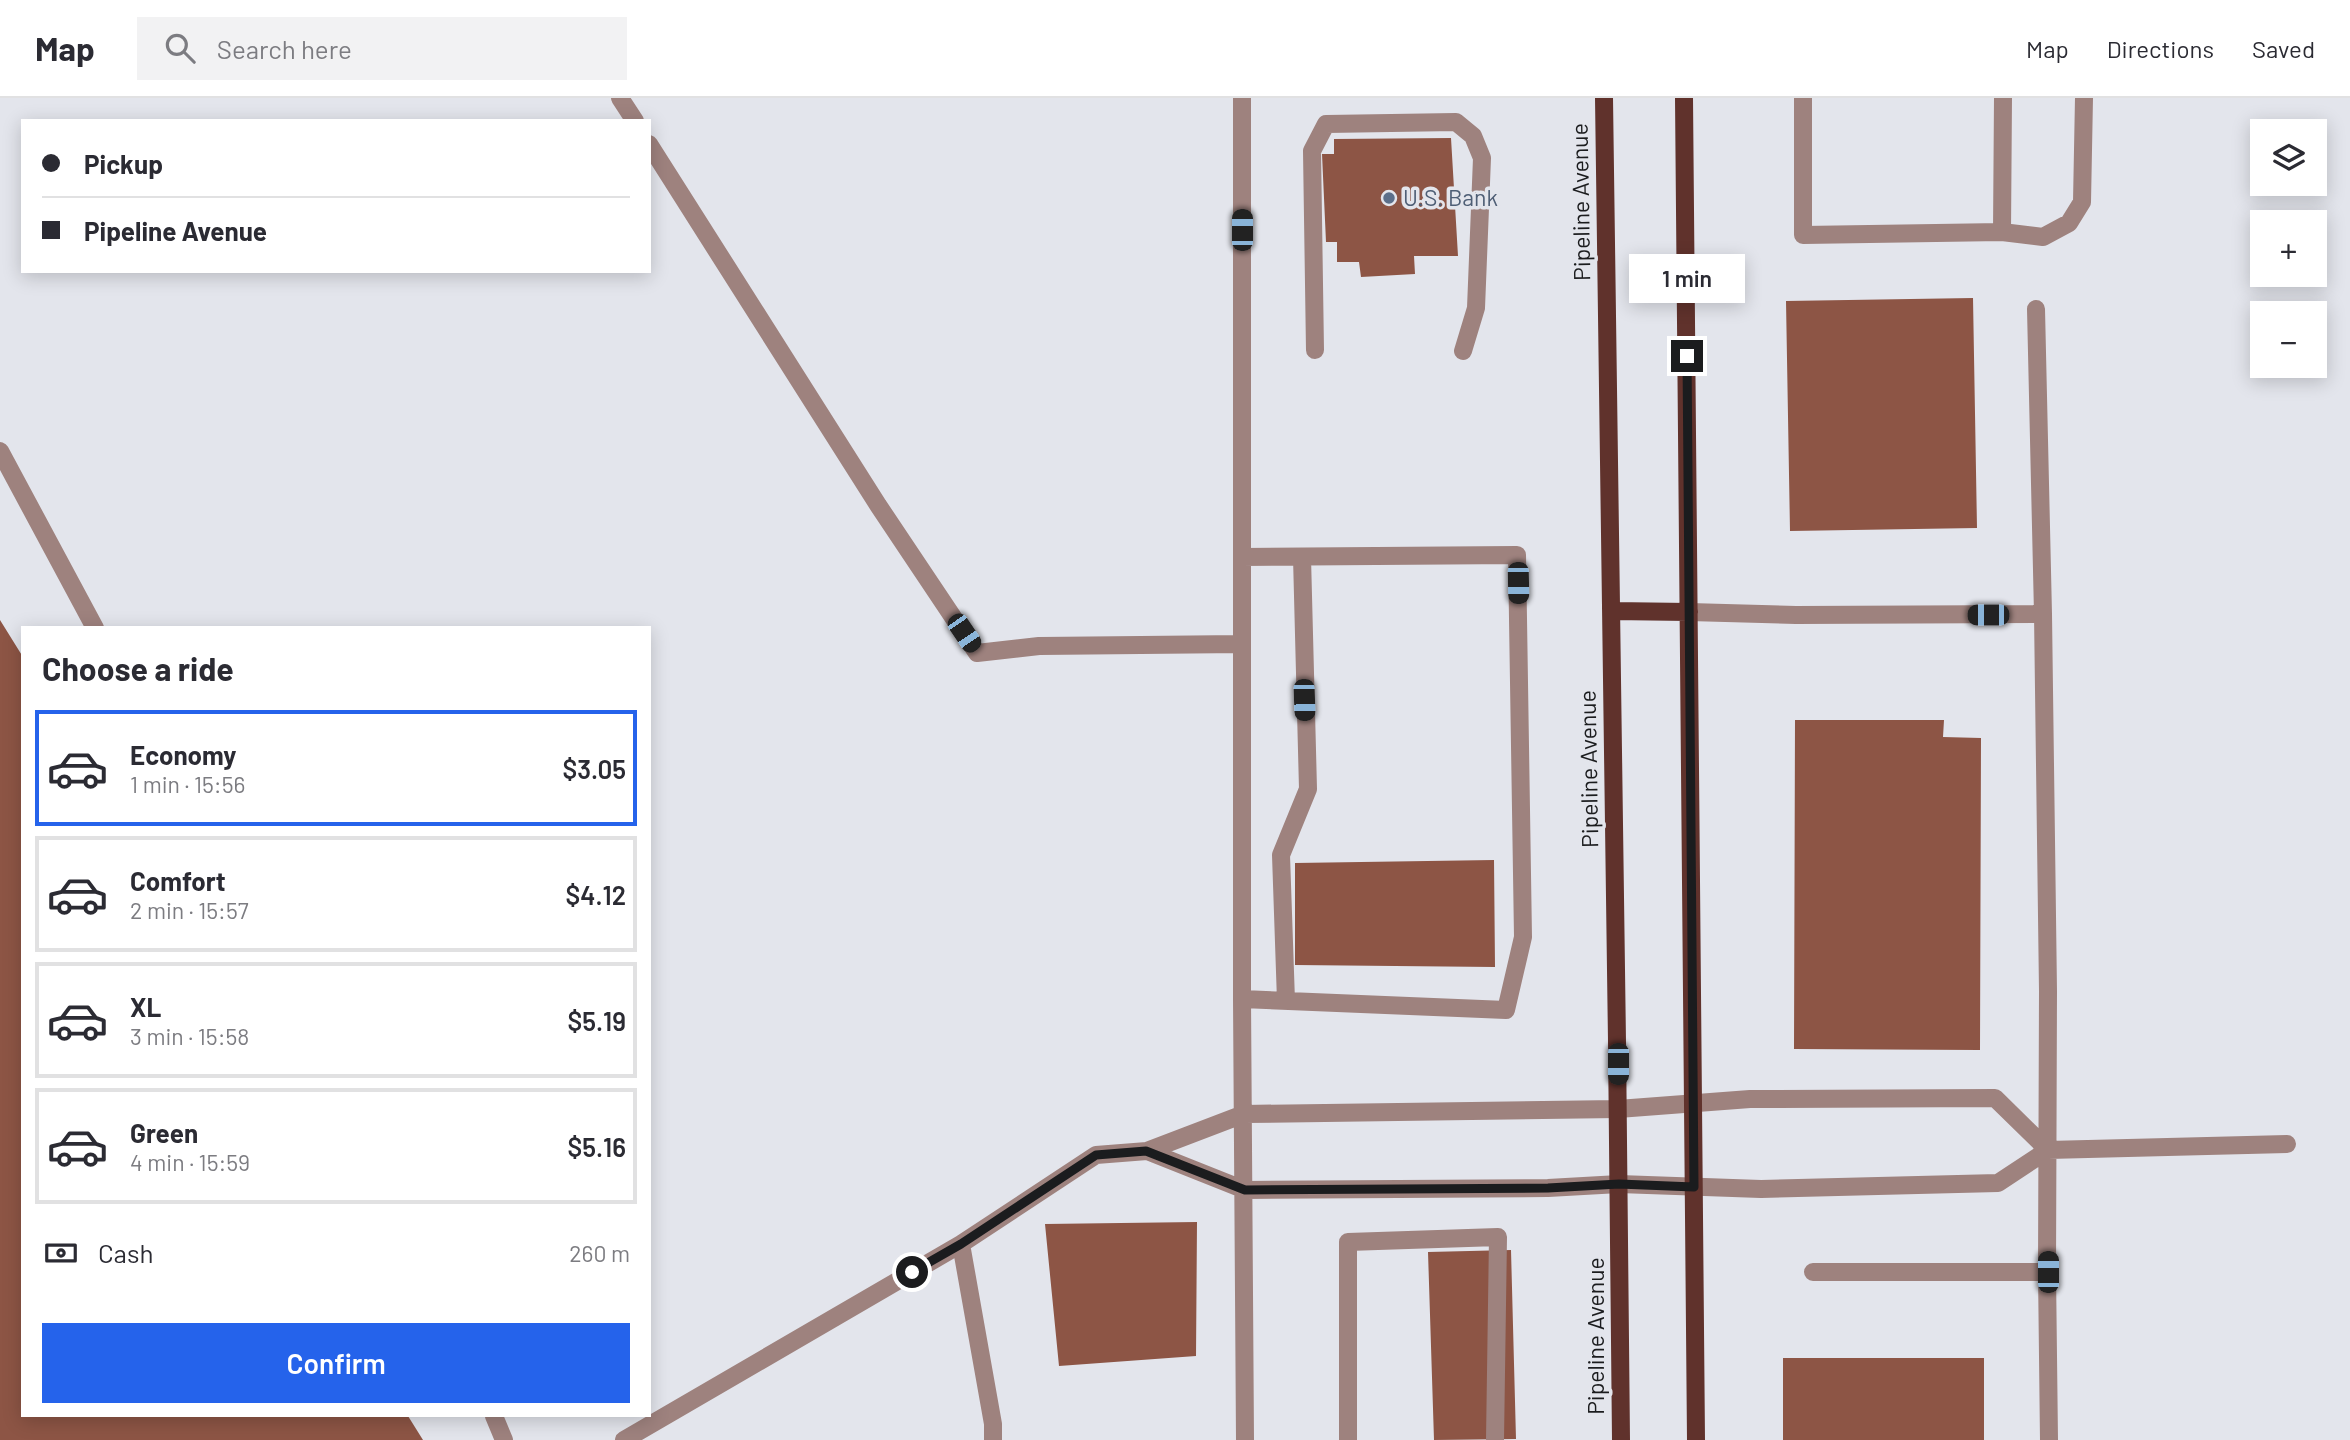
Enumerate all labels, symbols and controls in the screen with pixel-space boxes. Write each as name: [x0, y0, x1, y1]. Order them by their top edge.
search box: [137, 17, 627, 80]
text: Map: [35, 28, 95, 68]
icon: search: [161, 29, 199, 67]
text: Search here: [217, 33, 352, 64]
text: Map: [2026, 34, 2069, 63]
text: Directions: [2107, 34, 2214, 63]
text: Saved: [2252, 34, 2315, 63]
map controls: [2250, 119, 2327, 378]
button: layers: [2250, 119, 2327, 196]
street label: Pipeline Avenue: [1565, 123, 1595, 281]
text: Pickup: [84, 148, 163, 179]
place label: U.S. Bank: [1403, 183, 1498, 211]
marker: U.S. Bank: [1381, 190, 1397, 206]
car: [1232, 209, 1253, 251]
button: +: [2250, 210, 2327, 287]
text: Pipeline Avenue: [84, 215, 267, 246]
callout: 1 min: [1629, 254, 1745, 303]
text: 1 min: [1662, 264, 1712, 292]
button: −: [2250, 301, 2327, 378]
route end: [1671, 340, 1703, 372]
car: [1508, 562, 1529, 604]
car: [1968, 605, 2010, 626]
car: [944, 610, 985, 656]
text: Choose a ride: [42, 649, 234, 687]
car: [1293, 679, 1316, 721]
street label: Pipeline Avenue: [1573, 690, 1603, 848]
icon: car: [46, 737, 109, 800]
text: Economy: [130, 739, 236, 770]
text: $3.05: [563, 753, 626, 784]
text: 1 min · 15:56: [130, 770, 245, 798]
icon: car: [46, 863, 109, 926]
text: Comfort: [130, 865, 226, 896]
text: $4.12: [565, 879, 626, 910]
text: 2 min · 15:57: [130, 896, 249, 924]
icon: car: [46, 989, 109, 1052]
text: XL: [130, 991, 161, 1022]
text: $5.19: [567, 1005, 626, 1036]
text: 3 min · 15:58: [130, 1022, 249, 1050]
car: [1608, 1043, 1629, 1085]
icon: car: [46, 1115, 109, 1178]
text: Green: [130, 1117, 198, 1148]
text: $5.16: [567, 1131, 626, 1162]
text: 4 min · 15:59: [130, 1148, 250, 1176]
icon: cash: [42, 1234, 80, 1272]
text: Cash: [98, 1237, 153, 1268]
text: 260 m: [569, 1239, 630, 1267]
car: [2038, 1251, 2059, 1293]
route start: [896, 1256, 928, 1288]
street label: Pipeline Avenue: [1581, 1257, 1609, 1415]
button: Confirm: [42, 1323, 630, 1403]

